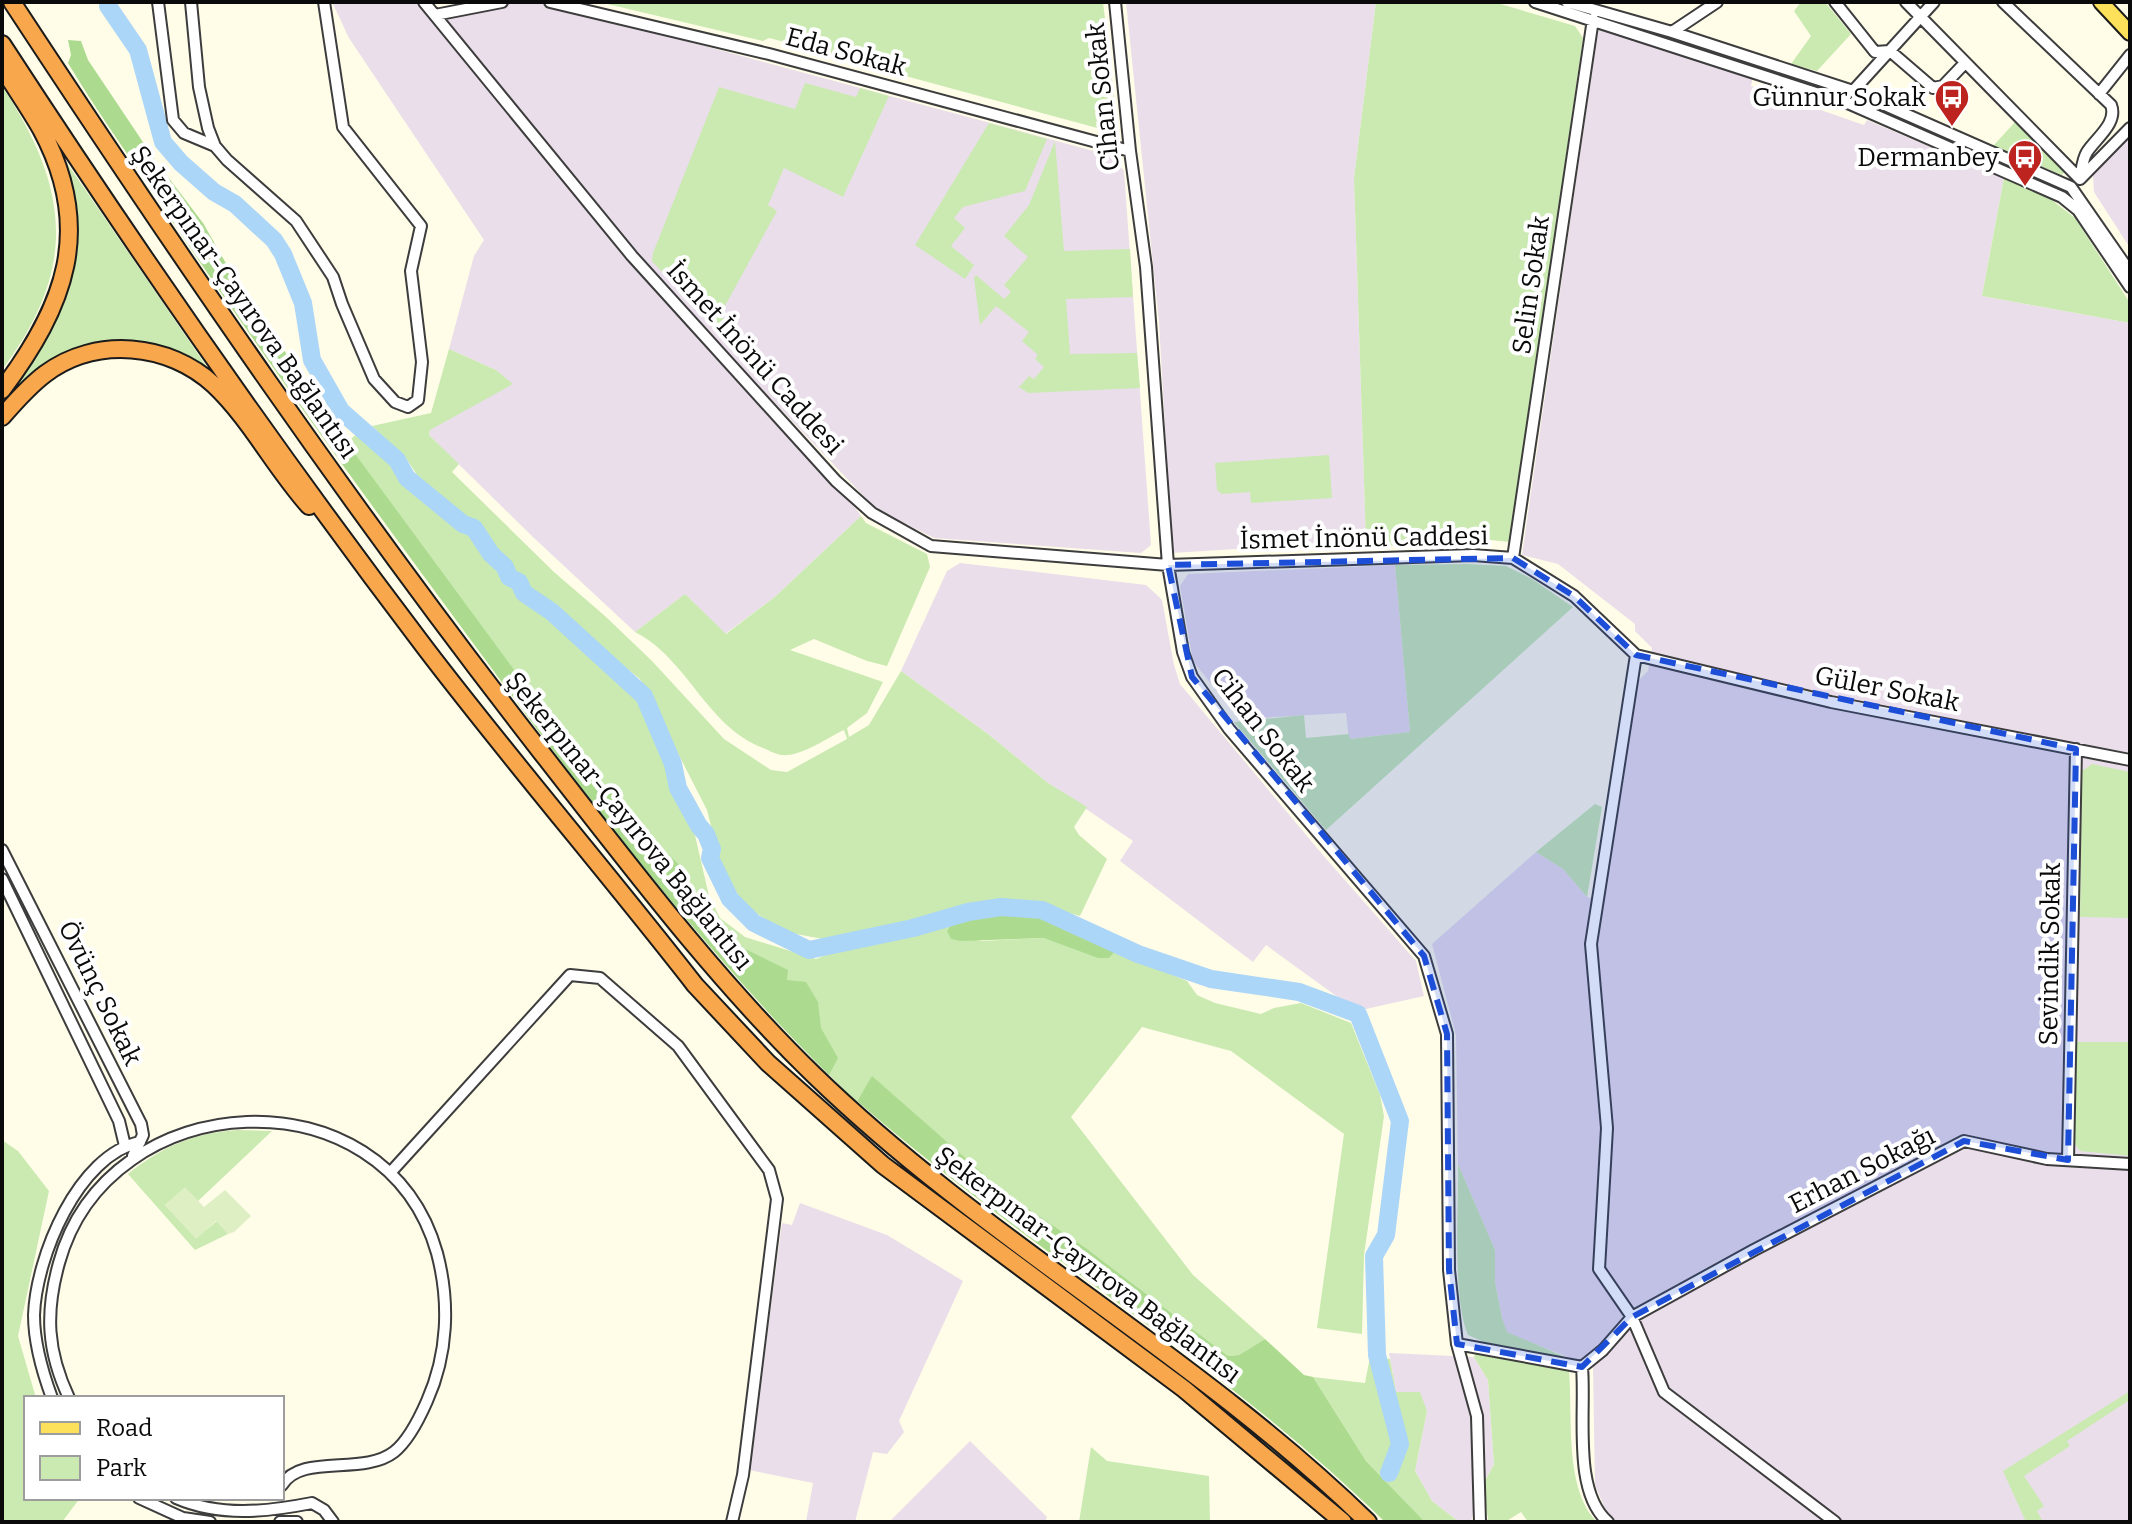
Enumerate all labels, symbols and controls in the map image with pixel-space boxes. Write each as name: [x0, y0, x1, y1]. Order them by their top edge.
street label: Eda Sokak: [782, 21, 910, 83]
street label: Cihan Sokak: [1080, 21, 1126, 173]
bus stop icon: Günnur Sokak: [1933, 78, 1971, 128]
place label: Günnur Sokak: [1752, 82, 1926, 113]
bus stop icon: Dermanbey: [2006, 138, 2044, 188]
street label: Şekerpınar-Çayırova Bağlantısı: [124, 140, 364, 465]
place label: Dermanbey: [1857, 142, 1999, 173]
street label: Selin Sokak: [1506, 213, 1556, 356]
street label: İsmet İnönü Caddesi: [660, 255, 850, 461]
street label: İsmet İnönü Caddesi: [1239, 520, 1489, 556]
street label: Güler Sokak: [1812, 660, 1962, 718]
street label: Cihan Sokak: [1205, 662, 1321, 798]
street label: Şekerpınar-Çayırova Bağlantısı: [499, 666, 759, 977]
street label: Sevindik Sokak: [2033, 862, 2067, 1046]
street label: Övünç Sokak: [52, 916, 148, 1071]
street label: Erhan Sokağı: [1784, 1120, 1940, 1220]
street label: Şekerpınar-Çayırova Bağlantısı: [929, 1140, 1247, 1390]
legend: [24, 1396, 284, 1500]
text: Road: [96, 1414, 152, 1442]
text: Park: [96, 1454, 147, 1482]

